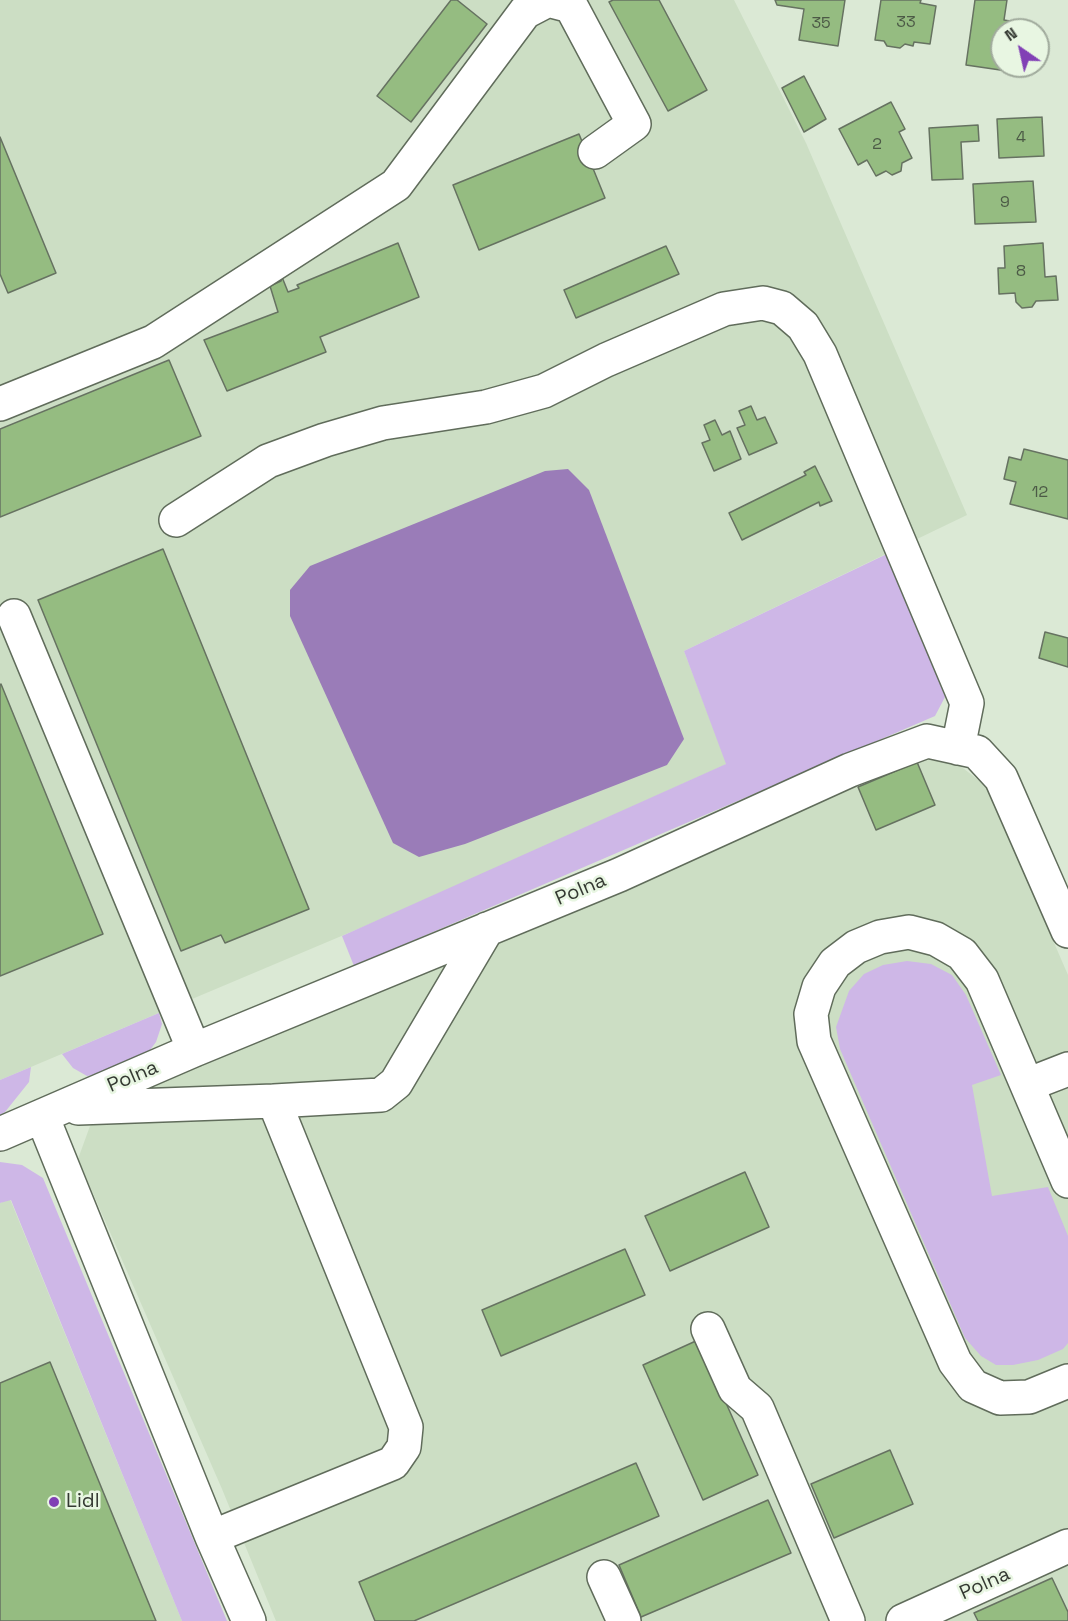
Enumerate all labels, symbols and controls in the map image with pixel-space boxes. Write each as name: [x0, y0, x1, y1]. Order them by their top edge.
house number: 33: [896, 13, 916, 33]
house number: 35: [811, 14, 831, 34]
north arrow: [990, 18, 1050, 78]
text: N: [1000, 23, 1021, 46]
house number: 4: [1016, 128, 1026, 148]
house number: 2: [872, 135, 882, 155]
house number: 9: [1000, 193, 1010, 213]
house number: 8: [1016, 262, 1026, 282]
house number: 12: [1032, 483, 1048, 503]
street label: Polna: [552, 869, 610, 911]
street label: Polna: [104, 1056, 162, 1098]
place label: Lidl: [66, 1490, 100, 1514]
marker: Lidl: [47, 1495, 61, 1509]
street label: Polna: [956, 1562, 1014, 1606]

